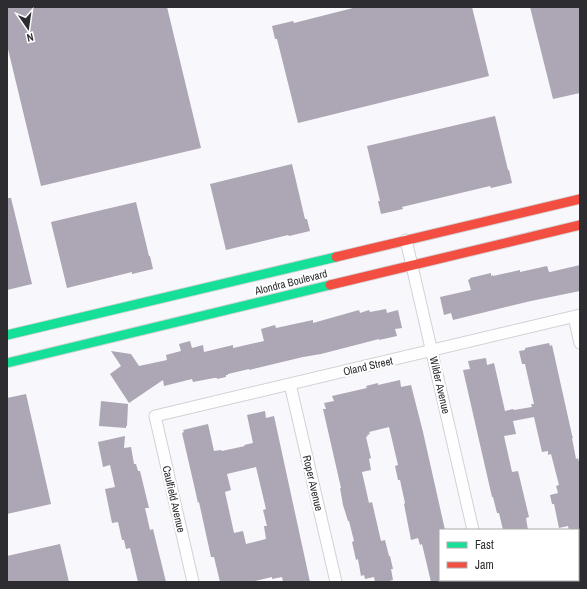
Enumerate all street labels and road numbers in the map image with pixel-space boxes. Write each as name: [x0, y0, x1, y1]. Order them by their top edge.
street label: Alondra Boulevard: [252, 266, 329, 298]
street label: Oland Street: [342, 353, 395, 379]
street label: Wilder Avenue: [427, 355, 453, 415]
street label: Roper Avenue: [300, 454, 326, 512]
street label: Caulfield Avenue: [160, 464, 188, 534]

